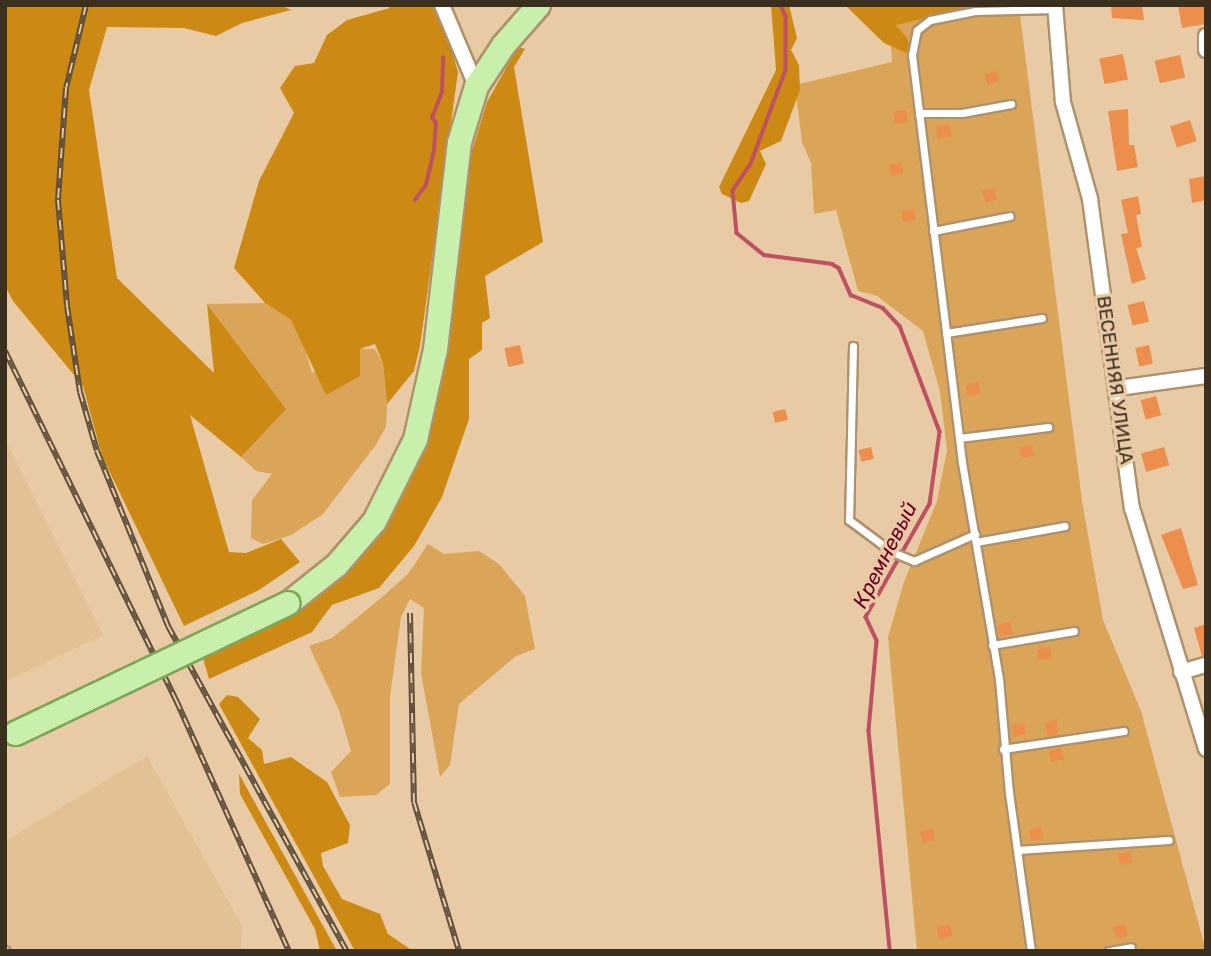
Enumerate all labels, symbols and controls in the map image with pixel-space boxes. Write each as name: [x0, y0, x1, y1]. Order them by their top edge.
street label: ВЕСЕННЯЯ УЛИЦА: [1092, 294, 1138, 466]
water label: Кремневый: [847, 498, 923, 612]

